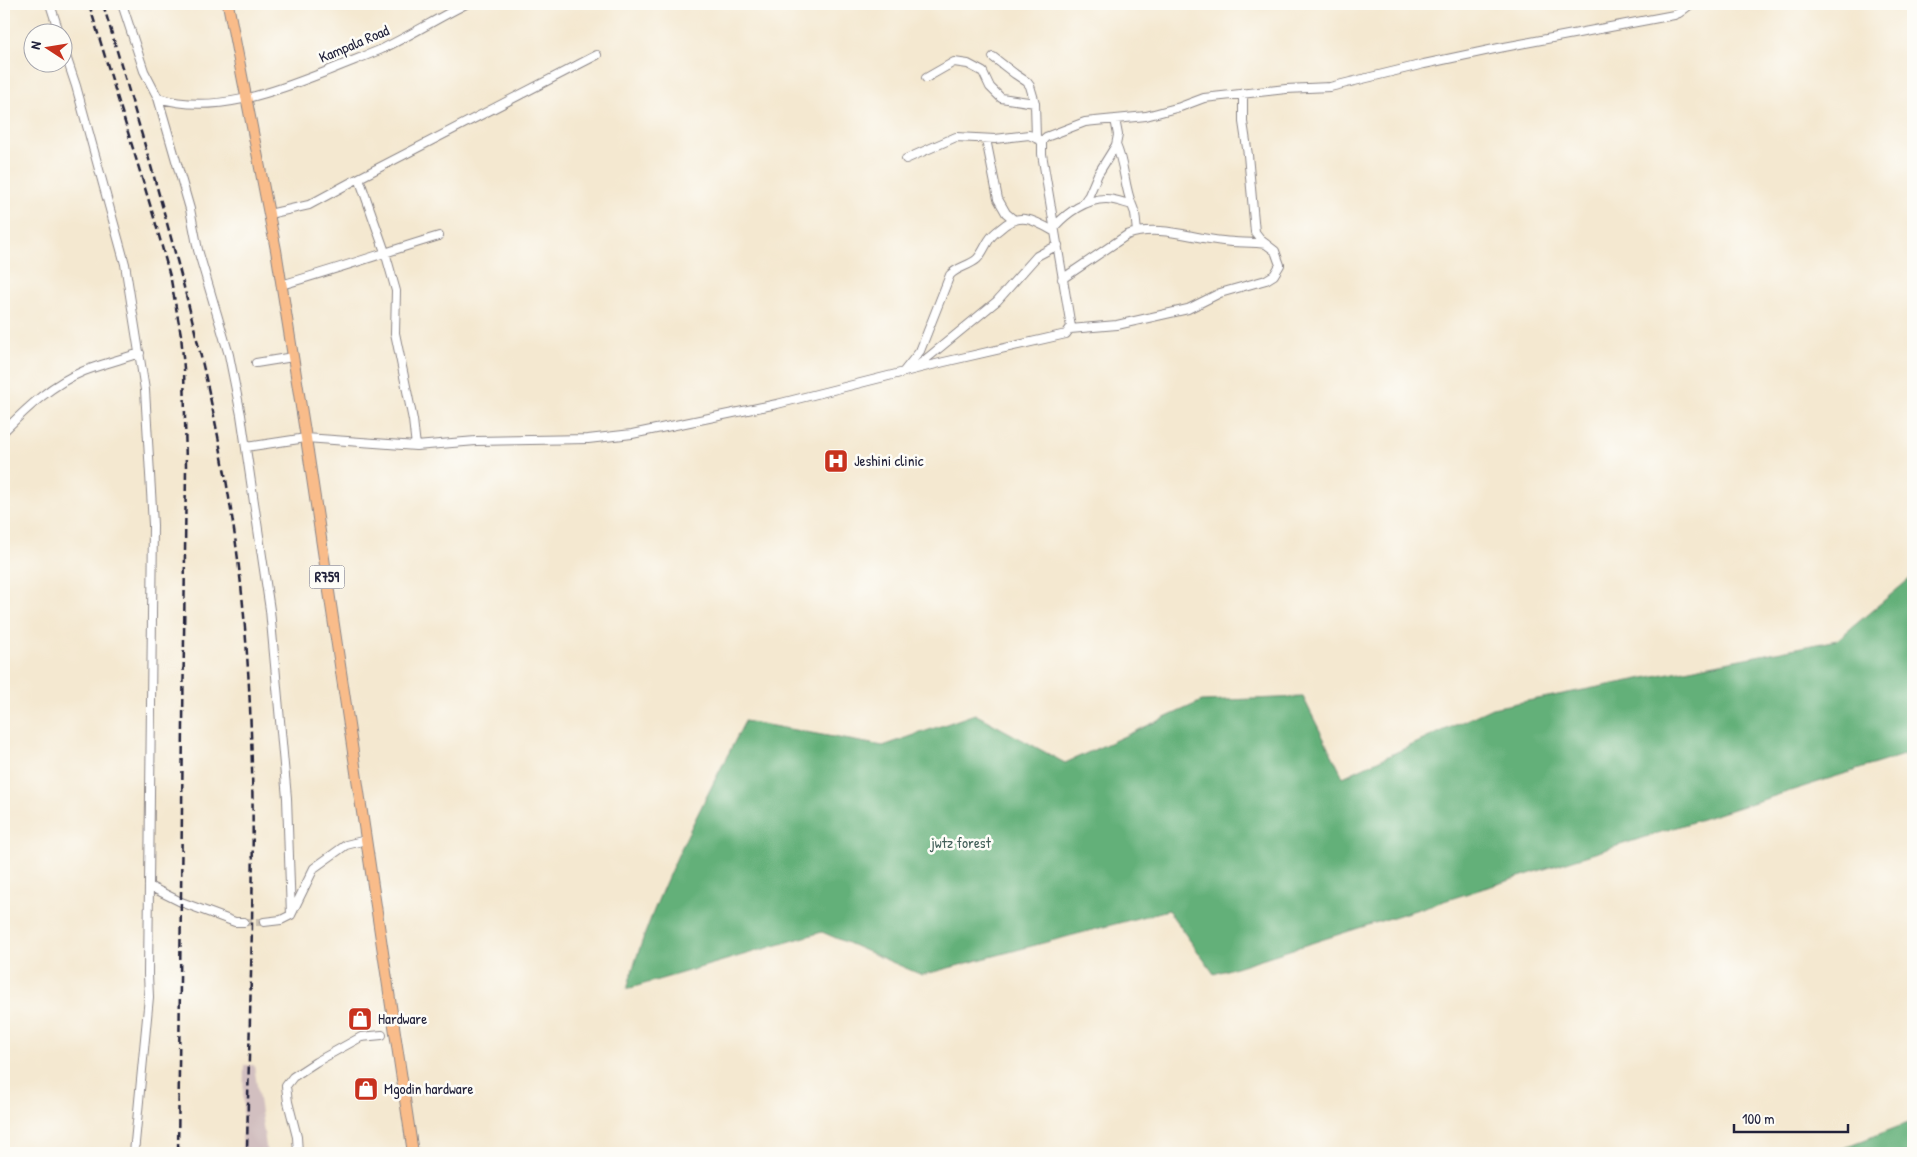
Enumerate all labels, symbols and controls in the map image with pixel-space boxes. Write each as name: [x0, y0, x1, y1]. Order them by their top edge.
street label: Kampala Road: [316, 19, 392, 68]
north arrow: [22, 22, 72, 72]
text: N: [25, 39, 45, 51]
hospital icon: Jeshini clinic: [823, 448, 849, 474]
place label: Jeshini clinic: [854, 450, 924, 471]
road number: R759: [310, 566, 344, 588]
park label: jwtz forest: [929, 832, 992, 853]
shop icon: Hardware: [347, 1006, 373, 1032]
place label: Hardware: [378, 1008, 427, 1029]
shop icon: Mgodin hardware: [353, 1076, 379, 1102]
place label: Mgodin hardware: [384, 1078, 473, 1099]
scale bar: [1734, 1102, 1848, 1134]
text: 100 m: [1742, 1108, 1775, 1129]

